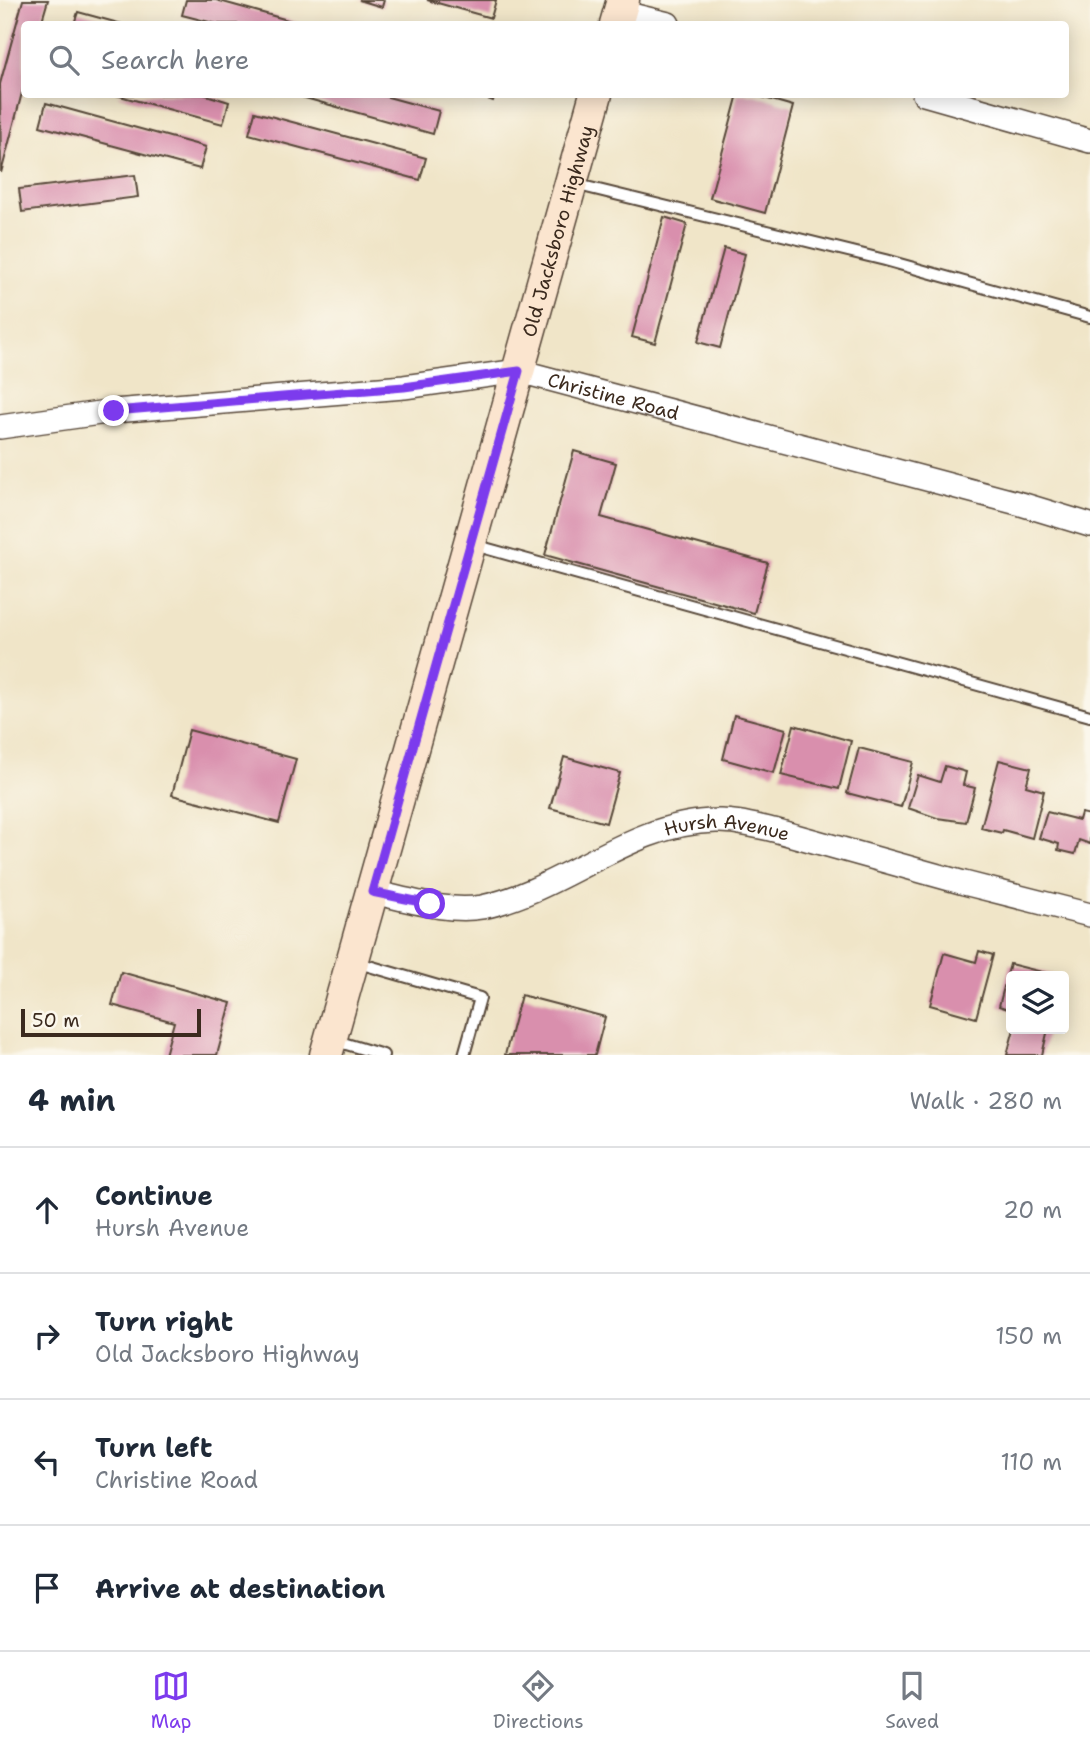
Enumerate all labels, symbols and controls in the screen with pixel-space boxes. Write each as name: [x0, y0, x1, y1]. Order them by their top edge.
search box: [21, 21, 1069, 98]
icon: search: [45, 41, 83, 79]
text: Search here: [101, 42, 250, 77]
street label: Old Jacksboro Highway: [516, 122, 600, 340]
street label: Christine Road: [545, 367, 682, 426]
route end: [98, 395, 129, 426]
street label: Hursh Avenue: [661, 809, 793, 847]
route start: [414, 888, 445, 919]
map controls: [1006, 971, 1069, 1034]
button: layers: [1006, 971, 1069, 1034]
scale bar: [21, 1006, 201, 1038]
text: 50 m: [32, 1008, 80, 1033]
text: 4 min: [28, 1080, 115, 1121]
text: Walk · 280 m: [909, 1086, 1062, 1116]
text: Continue: [95, 1178, 213, 1213]
icon: ahead: [28, 1191, 66, 1229]
text: 20 m: [1003, 1195, 1062, 1225]
text: Hursh Avenue: [95, 1213, 249, 1243]
text: Turn right: [95, 1304, 233, 1339]
icon: right: [28, 1317, 66, 1355]
text: 150 m: [995, 1321, 1062, 1351]
text: Old Jacksboro Highway: [95, 1339, 360, 1369]
text: Turn left: [95, 1430, 212, 1465]
icon: left: [28, 1443, 66, 1481]
text: 110 m: [1000, 1447, 1062, 1477]
text: Christine Road: [95, 1465, 258, 1495]
icon: arrive: [28, 1569, 66, 1607]
text: Arrive at destination: [95, 1571, 385, 1606]
tab: Map: [151, 1667, 191, 1734]
tab: Directions: [493, 1667, 584, 1734]
tab: Saved: [885, 1667, 939, 1734]

